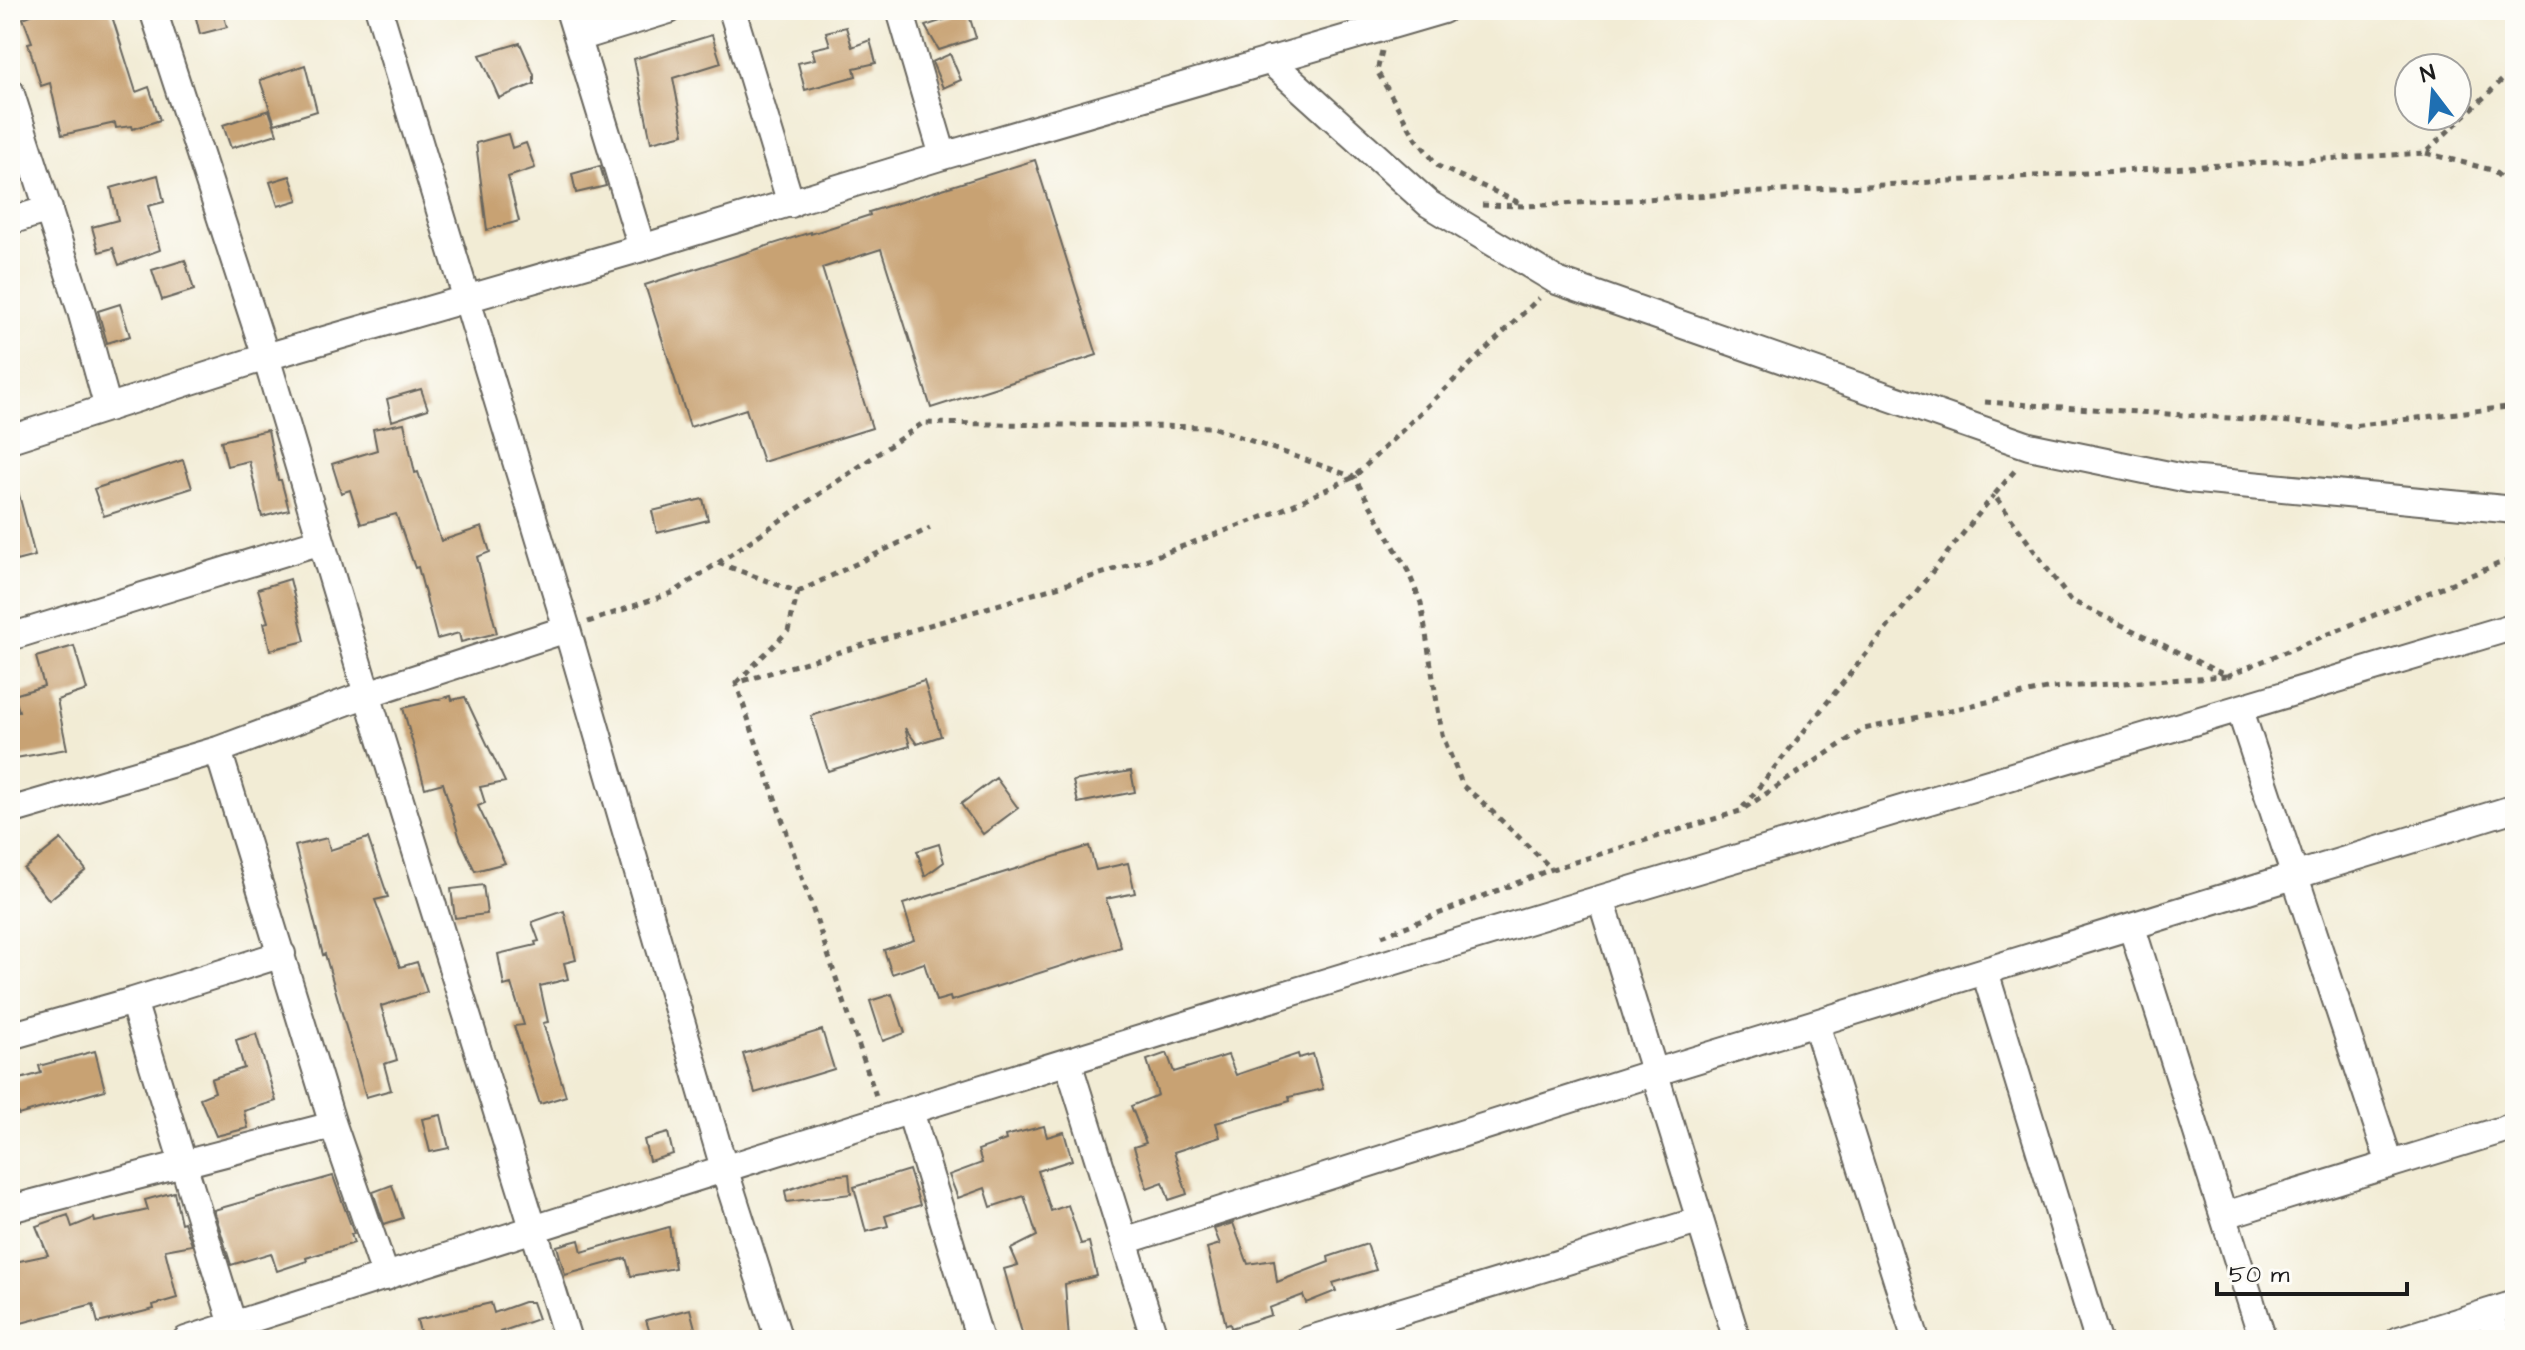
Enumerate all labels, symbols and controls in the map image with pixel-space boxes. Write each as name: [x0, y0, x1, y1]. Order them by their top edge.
north arrow: [2393, 52, 2473, 132]
text: N: [2417, 57, 2439, 91]
scale bar: [2217, 1246, 2407, 1296]
text: 50 m: [2229, 1258, 2290, 1292]

